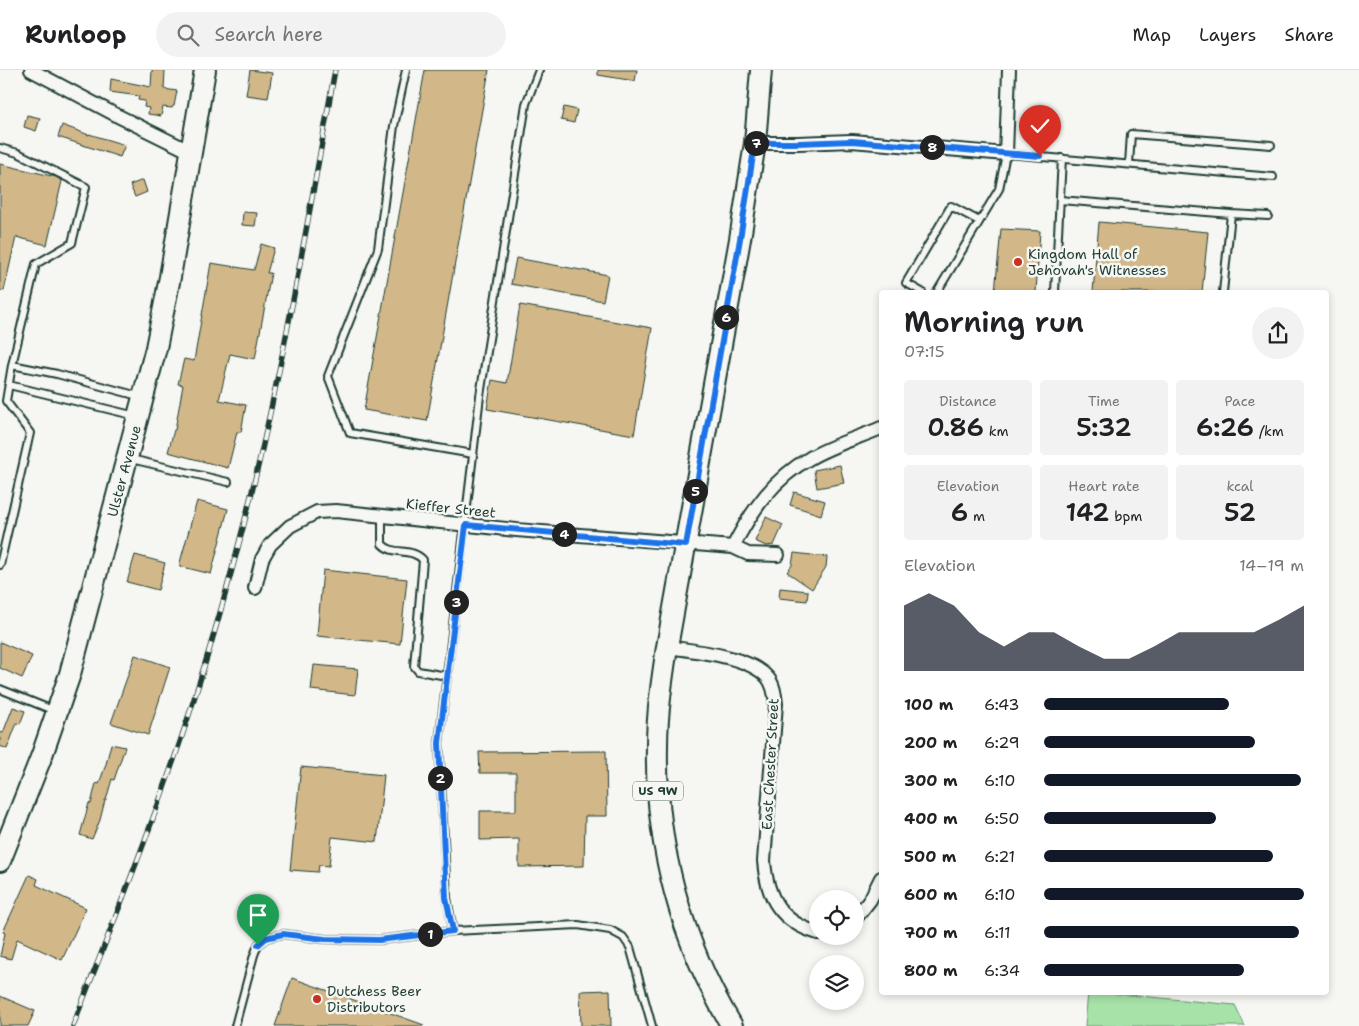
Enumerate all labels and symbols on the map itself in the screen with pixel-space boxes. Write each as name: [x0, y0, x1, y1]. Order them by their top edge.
pin: [1019, 105, 1061, 156]
pin: 7: [744, 130, 768, 156]
pin: 8: [920, 134, 944, 160]
place label: Kingdom Hall of Jehovah's Witnesses: [1028, 245, 1166, 279]
marker: Kingdom Hall of Jehovah's Witnesses: [1012, 256, 1024, 268]
pin: 6: [714, 304, 738, 330]
street label: Ulster Avenue: [103, 423, 145, 519]
pin: 5: [682, 478, 708, 504]
street label: Kieffer Street: [405, 494, 497, 522]
pin: 4: [552, 522, 576, 546]
pin: 3: [444, 590, 468, 614]
street label: East Chester Street: [758, 698, 782, 830]
pin: 2: [428, 766, 452, 790]
road number: US 9W: [633, 781, 683, 800]
pin: [237, 894, 279, 945]
pin: 1: [418, 922, 442, 946]
place label: Dutchess Beer Distributors: [327, 982, 422, 1016]
marker: Dutchess Beer Distributors: [311, 993, 323, 1005]

